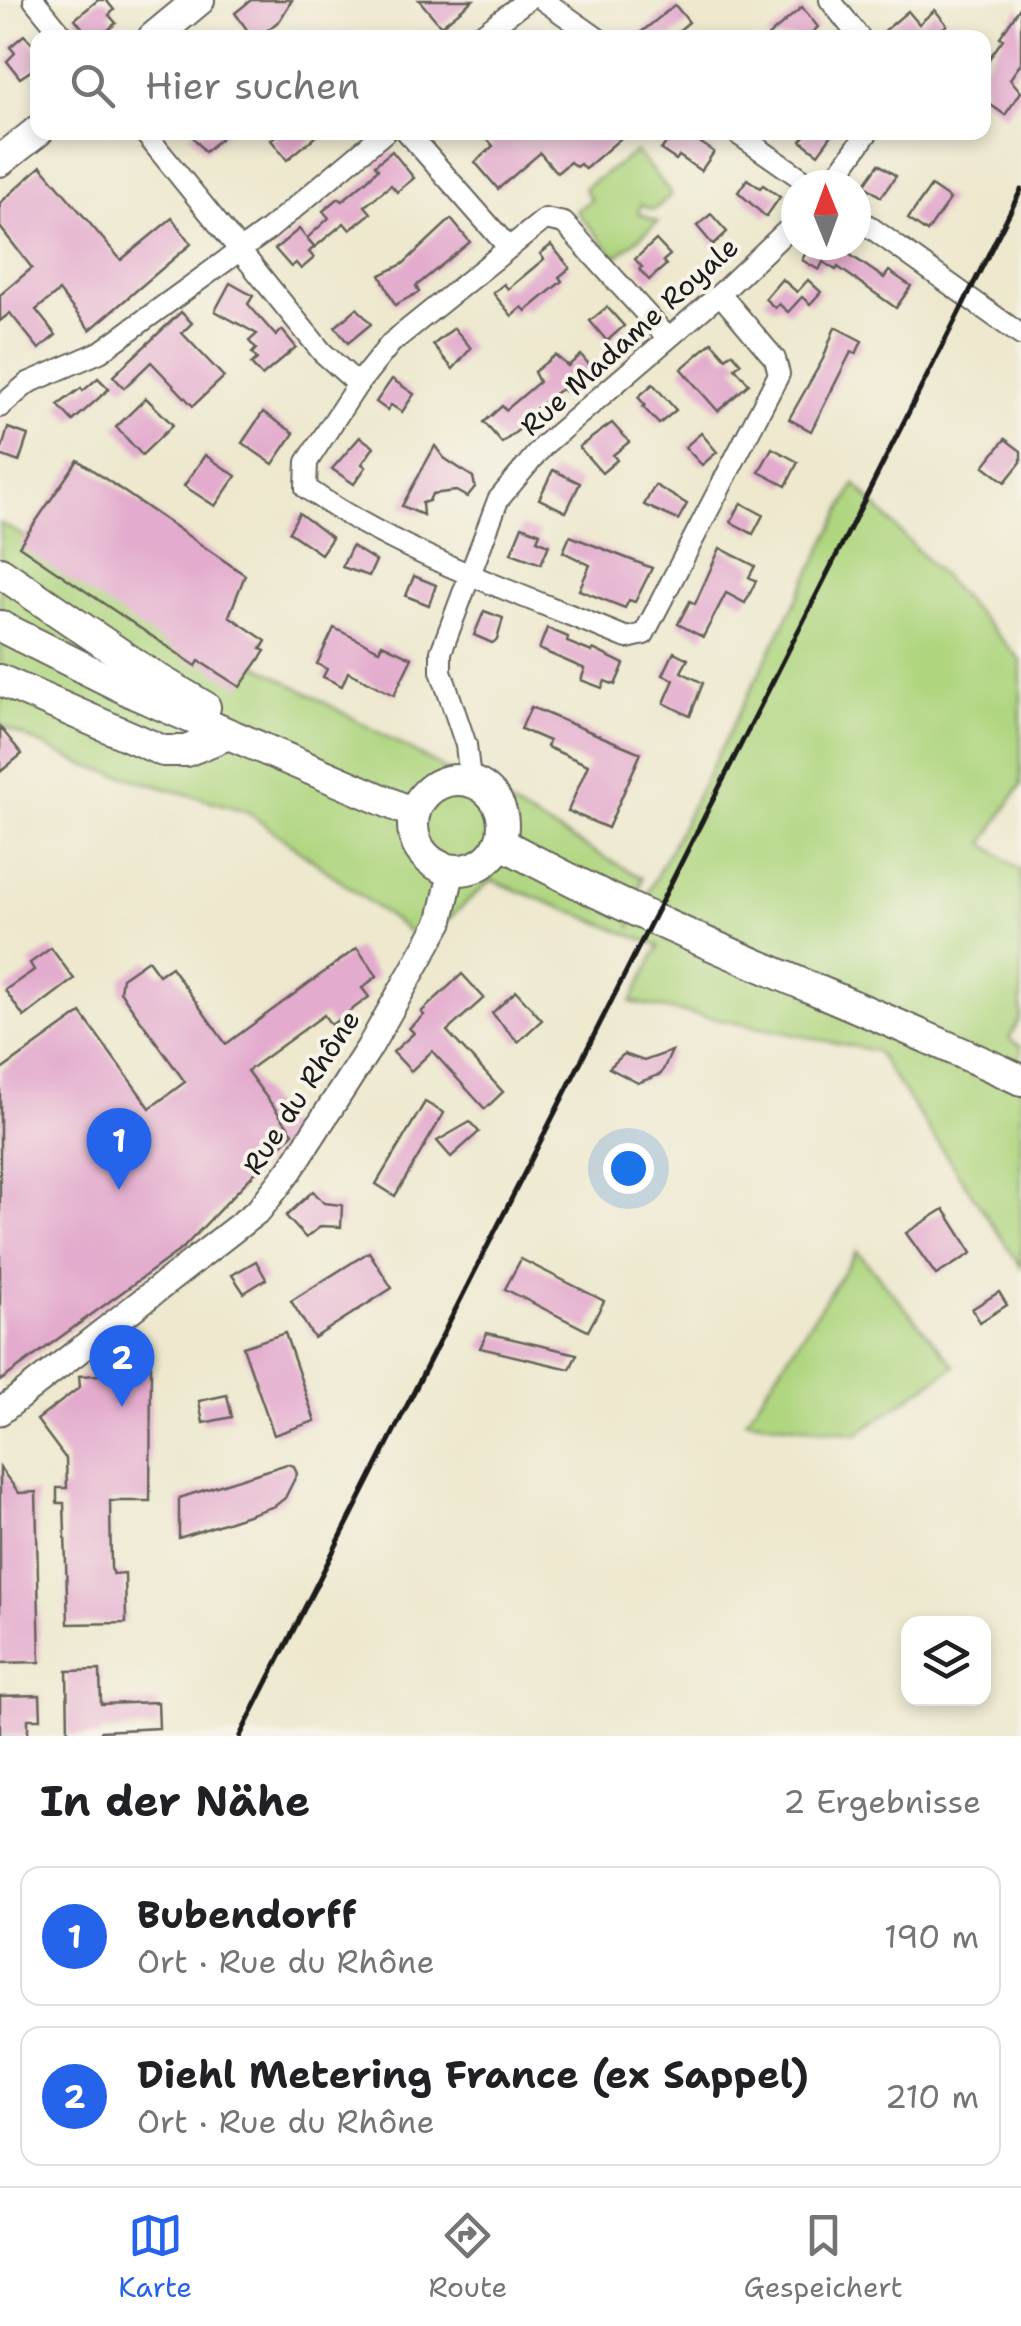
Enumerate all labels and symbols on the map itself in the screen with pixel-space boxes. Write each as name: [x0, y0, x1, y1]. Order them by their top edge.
north arrow: [781, 170, 871, 260]
street label: Rue Madame Royale: [512, 228, 746, 444]
street label: Rue du Rhône: [234, 1002, 368, 1182]
pin: 1: [86, 1108, 152, 1190]
your location: [603, 1143, 654, 1194]
pin: 2: [90, 1324, 154, 1407]

